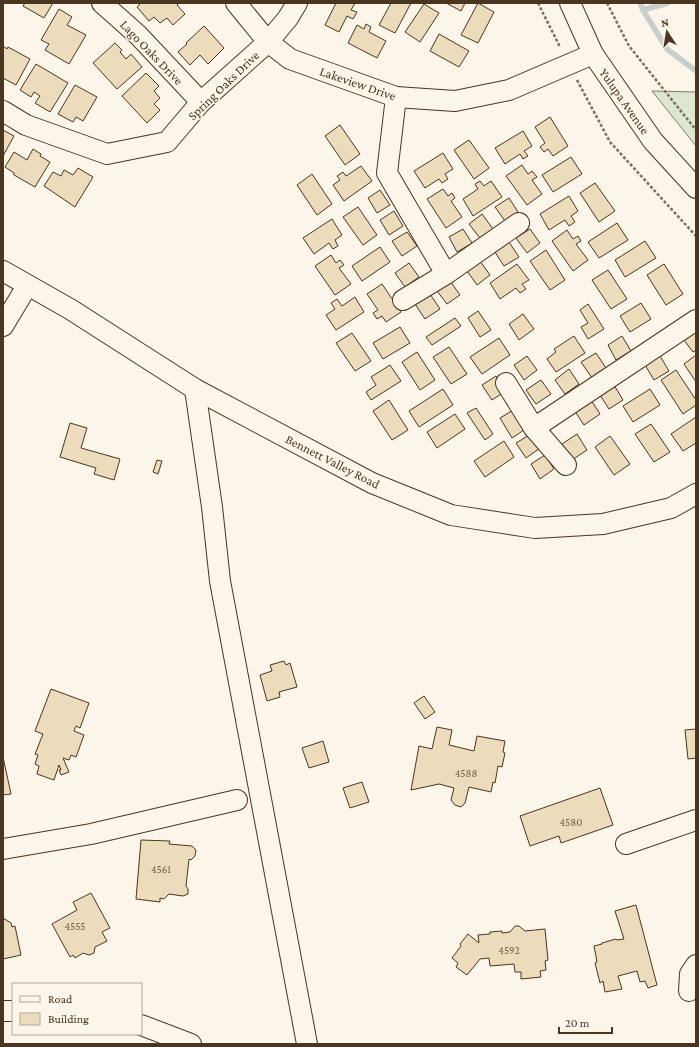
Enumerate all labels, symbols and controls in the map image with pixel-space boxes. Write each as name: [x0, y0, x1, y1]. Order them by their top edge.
north arrow: [647, 12, 687, 52]
text: N: [660, 15, 670, 29]
street label: Lago Oaks Drive: [117, 17, 187, 88]
street label: Spring Oaks Drive: [185, 47, 262, 123]
street label: Lakeview Drive: [318, 63, 398, 104]
street label: Yulupa Avenue: [596, 65, 653, 137]
street label: Bennett Valley Road: [283, 431, 383, 492]
house number: 4588: [455, 767, 477, 779]
house number: 4580: [560, 816, 582, 828]
house number: 4561: [151, 863, 171, 875]
house number: 4555: [65, 920, 85, 932]
house number: 4592: [498, 944, 520, 956]
legend: [12, 983, 142, 1035]
text: Road: [48, 992, 73, 1006]
scale bar: [559, 1009, 612, 1035]
text: Building: [48, 1012, 89, 1026]
text: 20 m: [565, 1016, 590, 1030]

